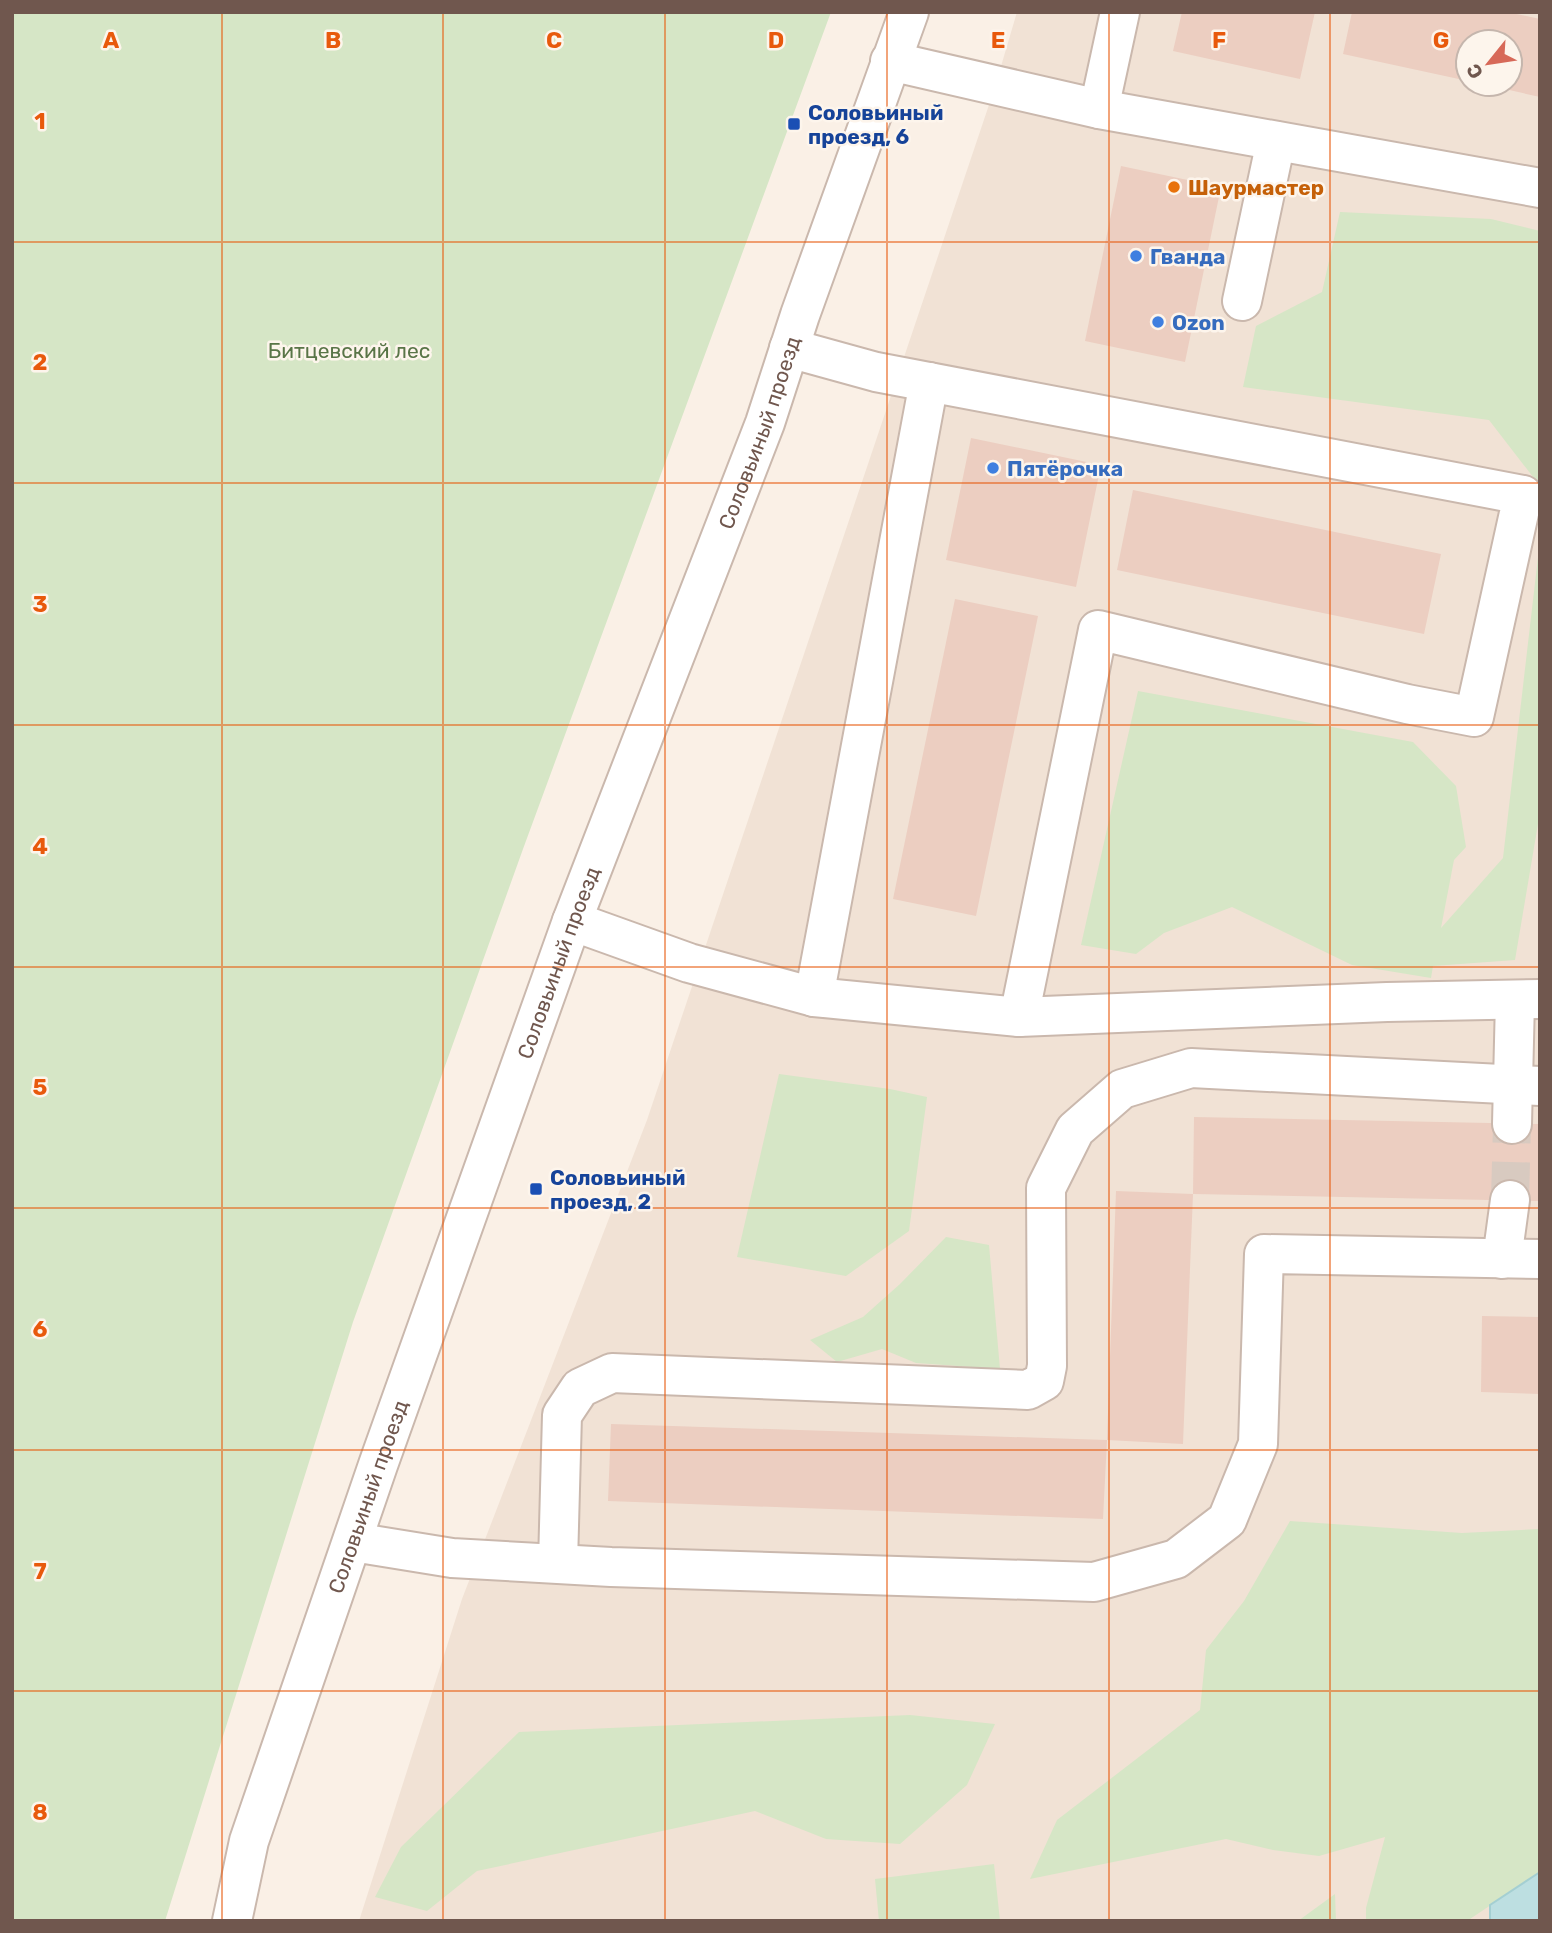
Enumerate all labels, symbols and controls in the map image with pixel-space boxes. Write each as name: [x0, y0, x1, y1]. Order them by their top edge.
text: A: [103, 26, 120, 54]
text: B: [325, 26, 341, 54]
text: C: [546, 26, 562, 54]
text: D: [768, 26, 784, 54]
text: E: [991, 26, 1005, 54]
text: F: [1212, 26, 1226, 54]
text: G: [1433, 26, 1449, 54]
north arrow: [1454, 28, 1524, 98]
text: С: [1461, 60, 1488, 83]
place label: Соловьиный проезд, 6: [808, 100, 943, 149]
text: 1: [34, 107, 46, 135]
marker: Соловьиный проезд, 6: [786, 116, 802, 132]
place label: Шаурмастер: [1188, 175, 1324, 200]
marker: Шаурмастер: [1166, 179, 1182, 195]
place label: Гванда: [1150, 244, 1226, 269]
marker: Гванда: [1128, 248, 1144, 264]
place label: Ozon: [1172, 310, 1225, 335]
marker: Ozon: [1150, 314, 1166, 330]
street label: Соловьиный проезд: [713, 333, 805, 532]
park label: Битцевский лес: [268, 338, 430, 363]
text: 2: [33, 348, 47, 376]
place label: Пятёрочка: [1007, 456, 1123, 481]
marker: Пятёрочка: [985, 460, 1001, 476]
text: 3: [32, 590, 48, 618]
text: 4: [32, 832, 48, 860]
street label: Соловьиный проезд: [511, 863, 604, 1062]
text: 5: [33, 1073, 48, 1101]
place label: Соловьиный проезд, 2: [550, 1165, 685, 1214]
marker: Соловьиный проезд, 2: [528, 1181, 544, 1197]
text: 6: [33, 1315, 48, 1343]
street label: Соловьиный проезд: [322, 1397, 413, 1597]
text: 7: [33, 1557, 47, 1585]
text: 8: [32, 1798, 48, 1826]

